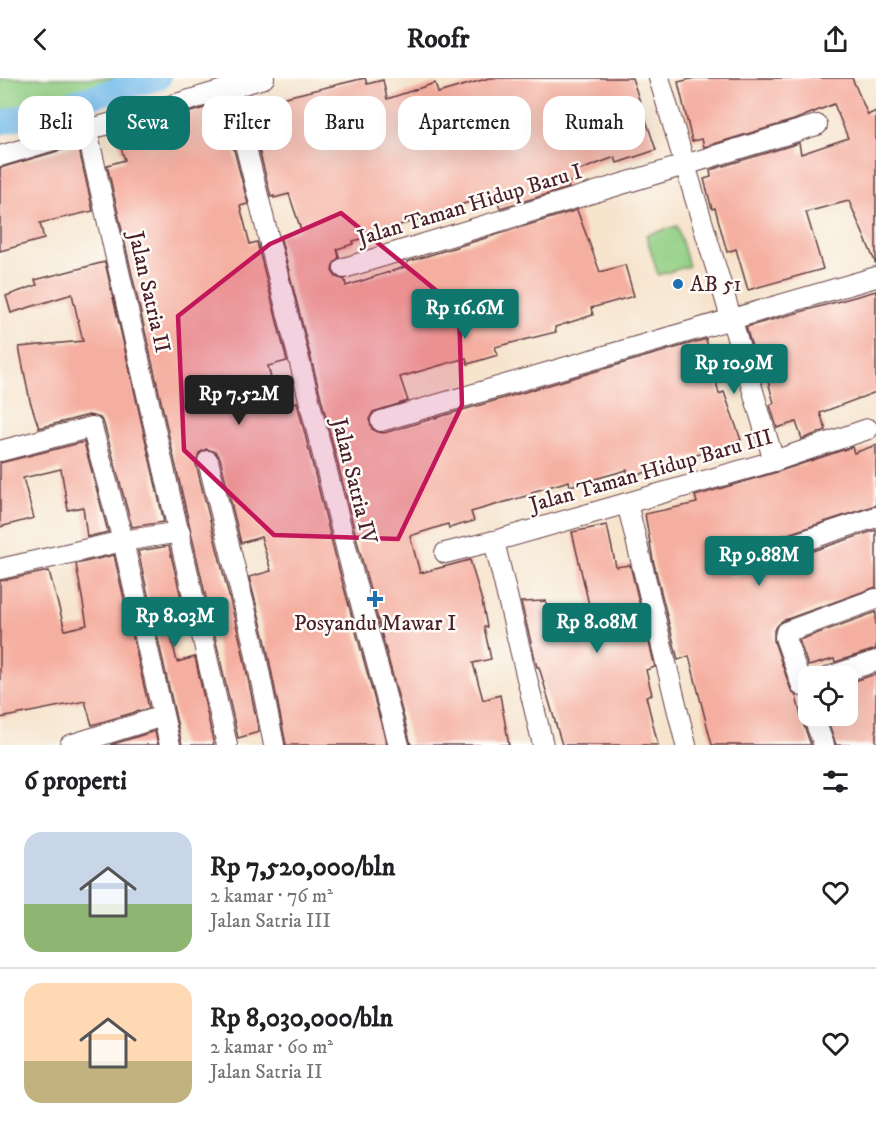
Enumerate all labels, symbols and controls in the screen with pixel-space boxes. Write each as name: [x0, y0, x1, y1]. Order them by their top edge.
text: Roofr: [407, 22, 469, 56]
icon: back: [24, 23, 57, 56]
icon: share: [819, 23, 852, 56]
chip: Beli: [18, 96, 94, 150]
chip: Sewa: [106, 96, 190, 150]
chip: Filter: [202, 96, 292, 150]
chip: Baru: [304, 96, 386, 150]
chip: Apartemen: [398, 96, 531, 150]
chip: Rumah: [543, 96, 645, 150]
street label: Jalan Taman Hidup Baru I: [353, 158, 586, 253]
street label: Jalan Satria II: [121, 227, 176, 355]
place label: AB 51: [690, 271, 742, 298]
marker: AB 51: [671, 277, 685, 291]
pin: Rp 16.6M: [403, 289, 527, 340]
text: Rp 16.6M: [426, 296, 504, 321]
pin: Rp 10.9M: [672, 344, 796, 395]
text: Rp 10.9M: [695, 351, 773, 376]
pin: Rp 7.52M: [177, 375, 301, 426]
text: Rp 7.52M: [199, 382, 279, 407]
street label: Jalan Satria IV: [325, 413, 383, 548]
street label: Jalan Taman Hidup Baru III: [524, 423, 776, 519]
pin: Rp 9.88M: [697, 536, 821, 587]
text: Rp 9.88M: [719, 543, 799, 568]
marker: Posyandu Mawar I: [366, 590, 384, 608]
pin: Rp 8.03M: [113, 597, 237, 648]
pin: Rp 8.08M: [535, 603, 659, 654]
text: Rp 8.03M: [136, 604, 214, 629]
place label: Posyandu Mawar I: [294, 610, 456, 637]
text: Rp 8.08M: [556, 610, 638, 635]
map controls: [798, 666, 858, 726]
button: locate: [798, 666, 858, 726]
text: 6 properti: [24, 765, 127, 798]
icon: filters: [819, 765, 852, 798]
text: Rp 7,520,000/bln: [210, 851, 395, 884]
icon: home: [72, 856, 144, 928]
icon: heart: [819, 876, 852, 909]
text: 2 kamar · 76 m²: [210, 884, 333, 909]
text: Jalan Satria III: [210, 909, 331, 934]
text: Rp 8,030,000/bln: [210, 1002, 393, 1035]
icon: home: [72, 1007, 144, 1079]
icon: heart: [819, 1027, 852, 1060]
text: 2 kamar · 60 m²: [210, 1035, 333, 1060]
text: Jalan Satria II: [210, 1060, 323, 1085]

